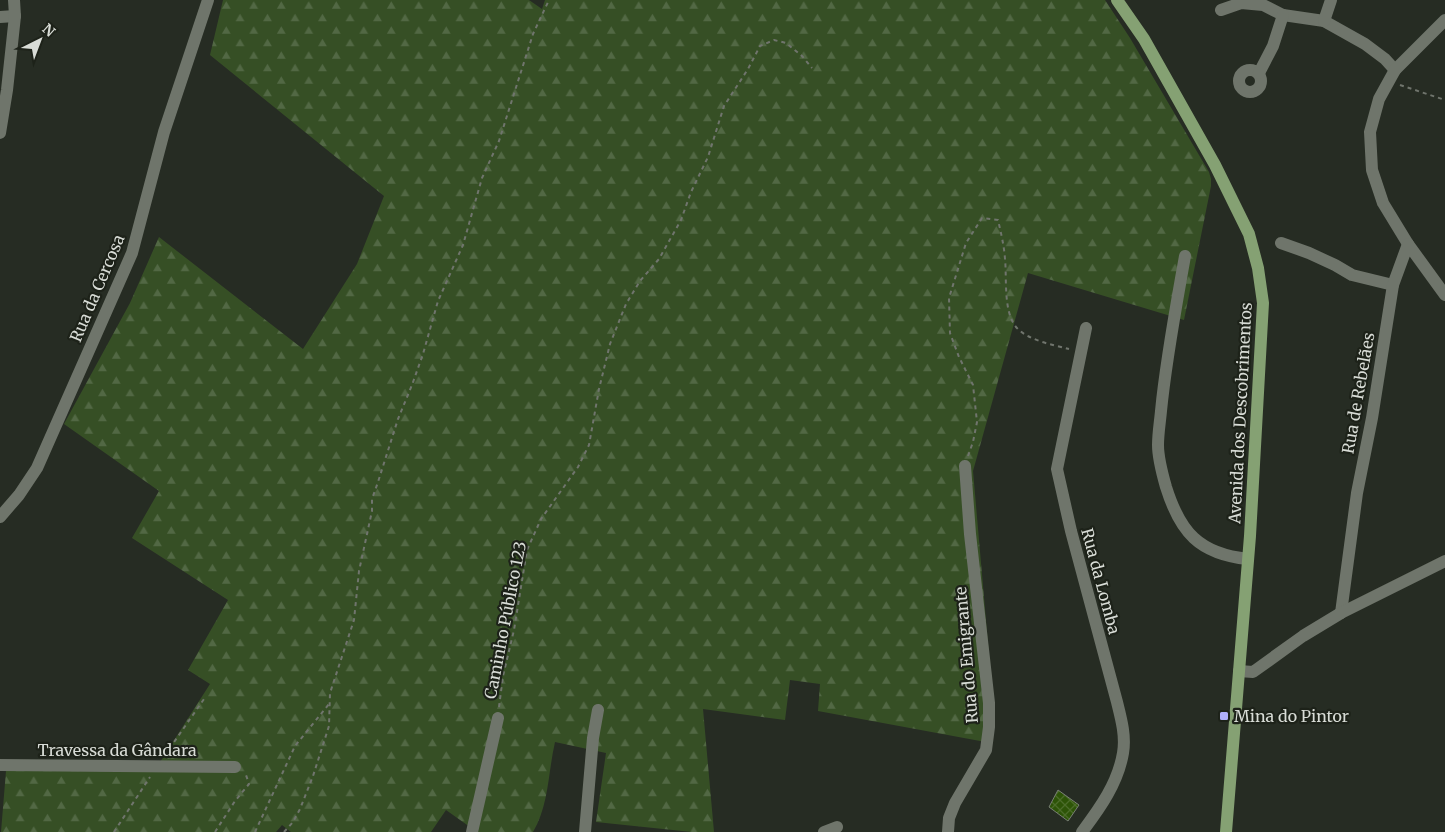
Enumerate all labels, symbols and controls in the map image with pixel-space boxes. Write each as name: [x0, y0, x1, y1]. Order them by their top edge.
north arrow: [15, 15, 65, 65]
text: N: [39, 20, 59, 41]
street label: Rua da Cercosa: [65, 231, 129, 345]
street label: Avenida dos Descobrimentos: [1224, 302, 1256, 525]
street label: Rua de Rebelães: [1337, 331, 1379, 455]
street label: Rua da Lomba: [1077, 526, 1125, 637]
street label: Caminho Público 123: [480, 539, 530, 701]
street label: Rua do Emigrante: [950, 586, 982, 724]
place label: Mina do Pintor: [1234, 706, 1349, 726]
marker: Mina do Pintor: [1218, 710, 1230, 722]
street label: Travessa da Gândara: [37, 740, 197, 760]

